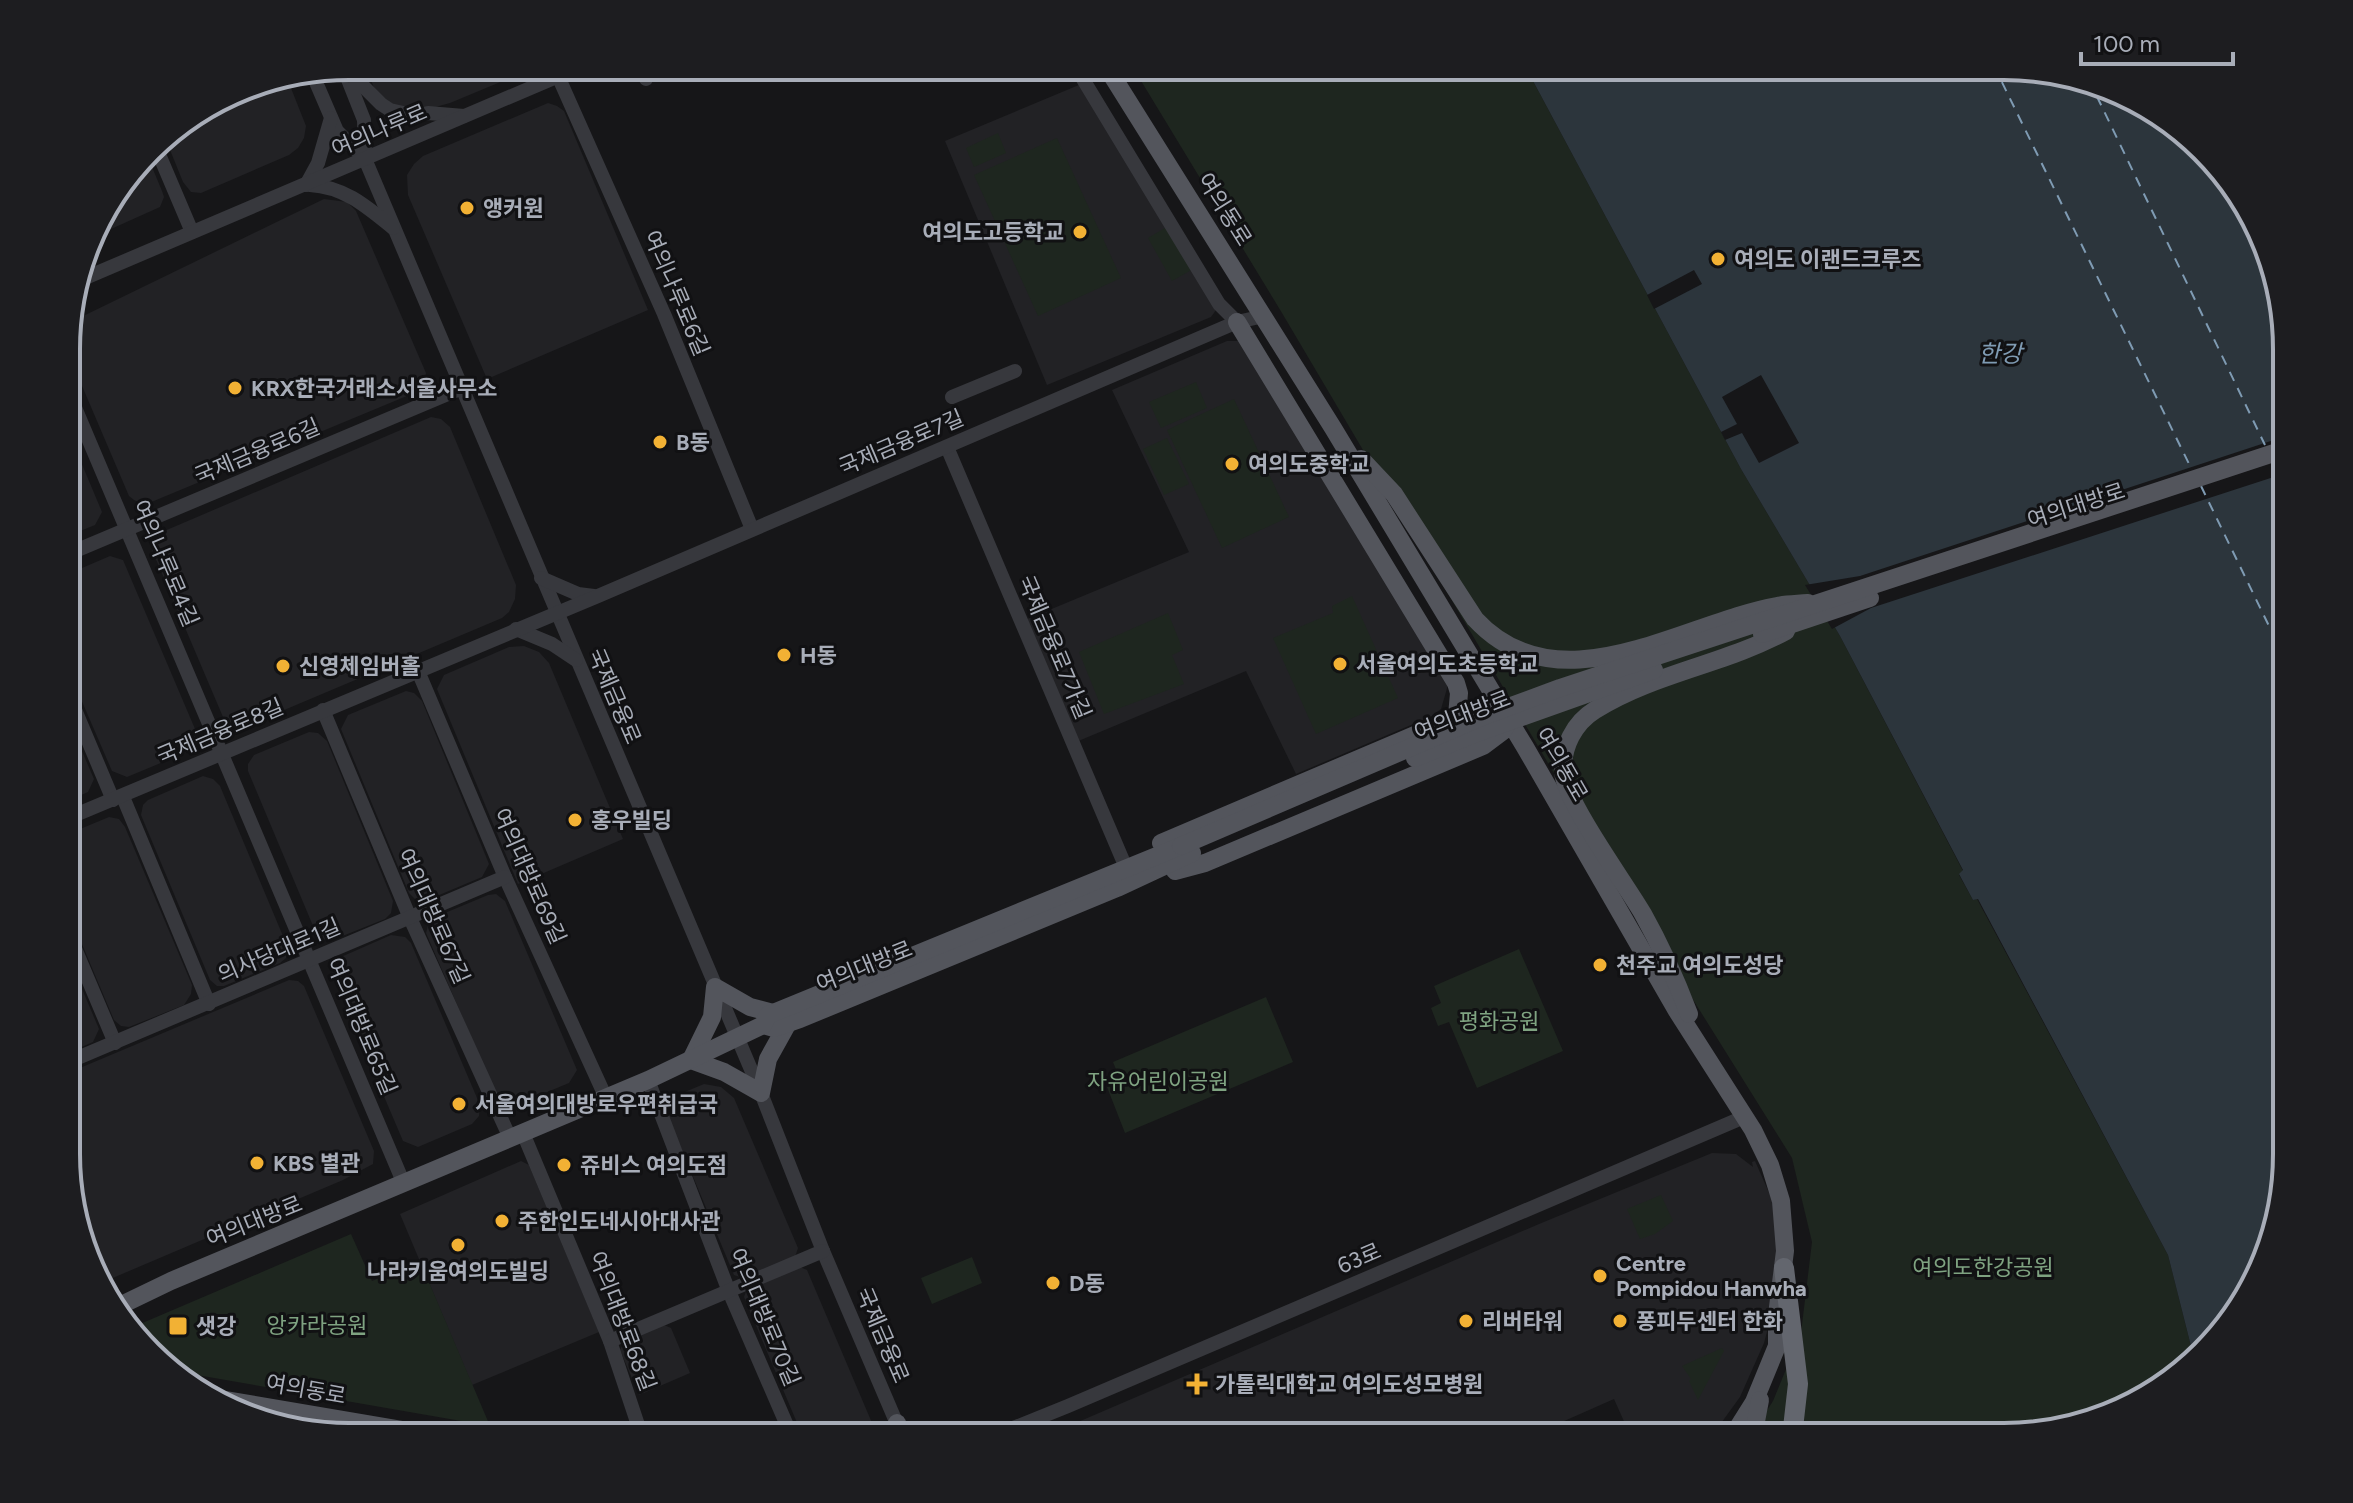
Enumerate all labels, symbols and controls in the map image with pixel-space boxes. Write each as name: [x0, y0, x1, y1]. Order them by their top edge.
scale bar: [2081, 16, 2233, 66]
text: 100 m: [2093, 29, 2160, 58]
street label: 여의나루로: [327, 98, 431, 163]
street label: 여의동로: [1192, 168, 1257, 251]
place label: 앵커원: [483, 195, 544, 222]
marker: 앵커원: [458, 199, 476, 217]
place label: 여의도고등학교: [922, 219, 1064, 246]
marker: 여의도고등학교: [1071, 223, 1089, 241]
street label: 여의나루로6길: [638, 226, 715, 360]
place label: 여의도 이랜드크루즈: [1734, 246, 1921, 273]
marker: 여의도 이랜드크루즈: [1709, 250, 1727, 268]
water label: 한강: [1978, 339, 2025, 368]
place label: KRX한국거래소서울사무소: [251, 375, 497, 402]
marker: KRX한국거래소서울사무소: [226, 379, 244, 397]
street label: 국제금융로7길: [835, 404, 968, 481]
street label: 국제금융로6길: [190, 413, 324, 490]
place label: B동: [676, 429, 710, 456]
marker: B동: [651, 433, 669, 451]
place label: 여의도중학교: [1248, 451, 1369, 478]
marker: 여의도중학교: [1223, 455, 1241, 473]
street label: 여의대방로: [2024, 477, 2128, 534]
street label: 여의나루로4길: [127, 496, 204, 631]
street label: 국제금융로7가길: [1012, 571, 1097, 723]
place label: H동: [800, 642, 837, 669]
street label: 국제금융로: [582, 644, 647, 748]
marker: H동: [775, 646, 793, 664]
place label: 서울여의도초등학교: [1356, 651, 1538, 678]
place label: 신영체임버홀: [299, 653, 420, 680]
marker: 서울여의도초등학교: [1331, 655, 1349, 673]
marker: 신영체임버홀: [274, 657, 292, 675]
street label: 여의대방로: [1410, 685, 1514, 746]
street label: 국제금융로8길: [153, 693, 288, 770]
street label: 여의동로: [1530, 722, 1594, 806]
street label: 여의대방로69길: [487, 804, 572, 949]
place label: 홍우빌딩: [591, 807, 672, 834]
marker: 홍우빌딩: [566, 811, 584, 829]
street label: 여의대방로67길: [392, 844, 476, 988]
street label: 의사당대로1길: [214, 913, 345, 988]
street label: 여의대방로: [812, 935, 916, 998]
place label: 천주교 여의도성당: [1616, 952, 1783, 979]
street label: 여의대방로65길: [320, 953, 403, 1099]
marker: 천주교 여의도성당: [1591, 956, 1609, 974]
park label: 평화공원: [1459, 1008, 1539, 1035]
park label: 자유어린이공원: [1087, 1068, 1229, 1095]
place label: 서울여의대방로우편취급국: [475, 1091, 718, 1118]
marker: 서울여의대방로우편취급국: [450, 1095, 468, 1113]
place label: KBS 별관: [273, 1150, 360, 1177]
place label: 쥬비스 여의도점: [580, 1152, 727, 1179]
marker: KBS 별관: [248, 1154, 266, 1172]
marker: 쥬비스 여의도점: [555, 1156, 573, 1174]
street label: 여의대방로: [202, 1190, 306, 1253]
place label: 주한인도네시아대사관: [518, 1208, 720, 1235]
marker: 주한인도네시아대사관: [493, 1212, 511, 1230]
marker: 나라키움여의도빌딩: [449, 1236, 467, 1254]
street label: 63로: [1333, 1237, 1385, 1280]
street label: 여의대방로70길: [723, 1244, 806, 1390]
street label: 여의대방로68길: [584, 1248, 662, 1395]
place label: Centre Pompidou Hanwha: [1616, 1250, 1807, 1302]
park label: 여의도한강공원: [1912, 1254, 2054, 1281]
place label: 나라키움여의도빌딩: [367, 1258, 549, 1285]
marker: Centre Pompidou Hanwha: [1591, 1267, 1609, 1285]
place label: D동: [1069, 1270, 1105, 1297]
marker: D동: [1044, 1274, 1062, 1292]
street label: 국제금융로: [850, 1283, 915, 1387]
place label: 리버타워: [1482, 1308, 1563, 1335]
place label: 퐁피두센터 한화: [1636, 1308, 1783, 1335]
park label: 앙카라공원: [266, 1312, 368, 1339]
marker: 리버타워: [1457, 1312, 1475, 1330]
marker: 퐁피두센터 한화: [1611, 1312, 1629, 1330]
place label: 샛강: [196, 1313, 236, 1340]
marker: 샛강: [167, 1315, 189, 1337]
street label: 여의동로: [264, 1369, 348, 1410]
place label: 가톨릭대학교 여의도성모병원: [1215, 1371, 1483, 1398]
marker: 가톨릭대학교 여의도성모병원: [1186, 1373, 1208, 1395]

